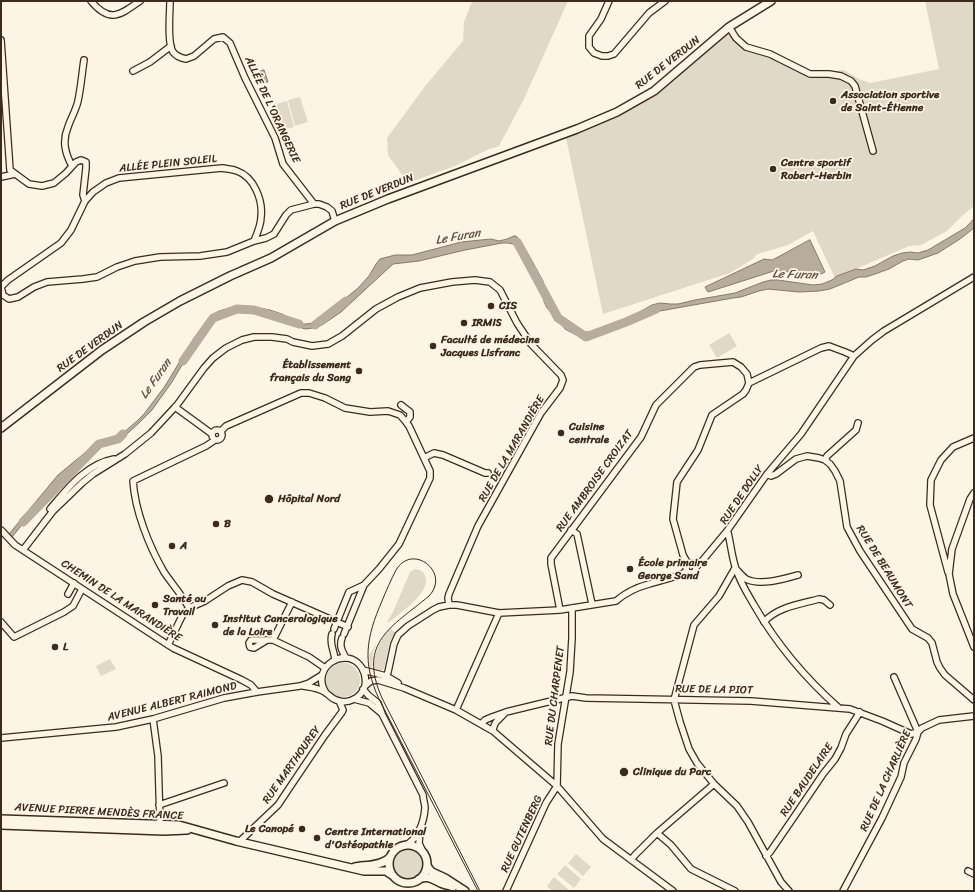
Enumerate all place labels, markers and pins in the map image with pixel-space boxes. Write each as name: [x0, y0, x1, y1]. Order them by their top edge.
place label: Association sportive de Saint-Étienne: [841, 88, 939, 114]
marker: Association sportive de Saint-Étienne: [828, 96, 838, 106]
place label: Centre sportif Robert-Herbin: [781, 156, 851, 182]
marker: Centre sportif Robert-Herbin: [768, 164, 778, 174]
place label: CIS: [499, 299, 517, 313]
marker: CIS: [486, 301, 496, 311]
place label: IRMIS: [472, 316, 502, 330]
marker: IRMIS: [459, 318, 469, 328]
place label: Faculté de médecine Jacques Lisfranc: [441, 333, 540, 359]
marker: Faculté de médecine Jacques Lisfranc: [428, 341, 438, 351]
place label: Établissement français du Sang: [270, 358, 351, 384]
marker: Établissement français du Sang: [354, 366, 364, 376]
place label: Cuisine centrale: [569, 420, 609, 446]
marker: Cuisine centrale: [556, 428, 566, 438]
place label: Hôpital Nord: [278, 492, 340, 506]
marker: Hôpital Nord: [263, 493, 275, 505]
place label: B: [224, 517, 231, 531]
marker: B: [211, 519, 221, 529]
place label: A: [180, 539, 187, 553]
marker: A: [167, 541, 177, 551]
place label: École primaire George Sand: [638, 556, 707, 582]
marker: École primaire George Sand: [625, 564, 635, 574]
place label: Santé au Travail: [163, 592, 206, 618]
marker: Santé au Travail: [150, 600, 160, 610]
place label: Institut Cancerologique de la Loire: [223, 612, 338, 638]
marker: Institut Cancerologique de la Loire: [210, 620, 220, 630]
place label: L: [63, 640, 68, 654]
marker: L: [50, 642, 60, 652]
place label: Clinique du Parc: [633, 765, 712, 779]
marker: Clinique du Parc: [618, 766, 630, 778]
place label: Le Canopé: [245, 822, 294, 836]
marker: Le Canopé: [297, 824, 307, 834]
place label: Centre International d'Ostéopathie: [325, 825, 426, 851]
marker: Centre International d'Ostéopathie: [312, 833, 322, 843]

